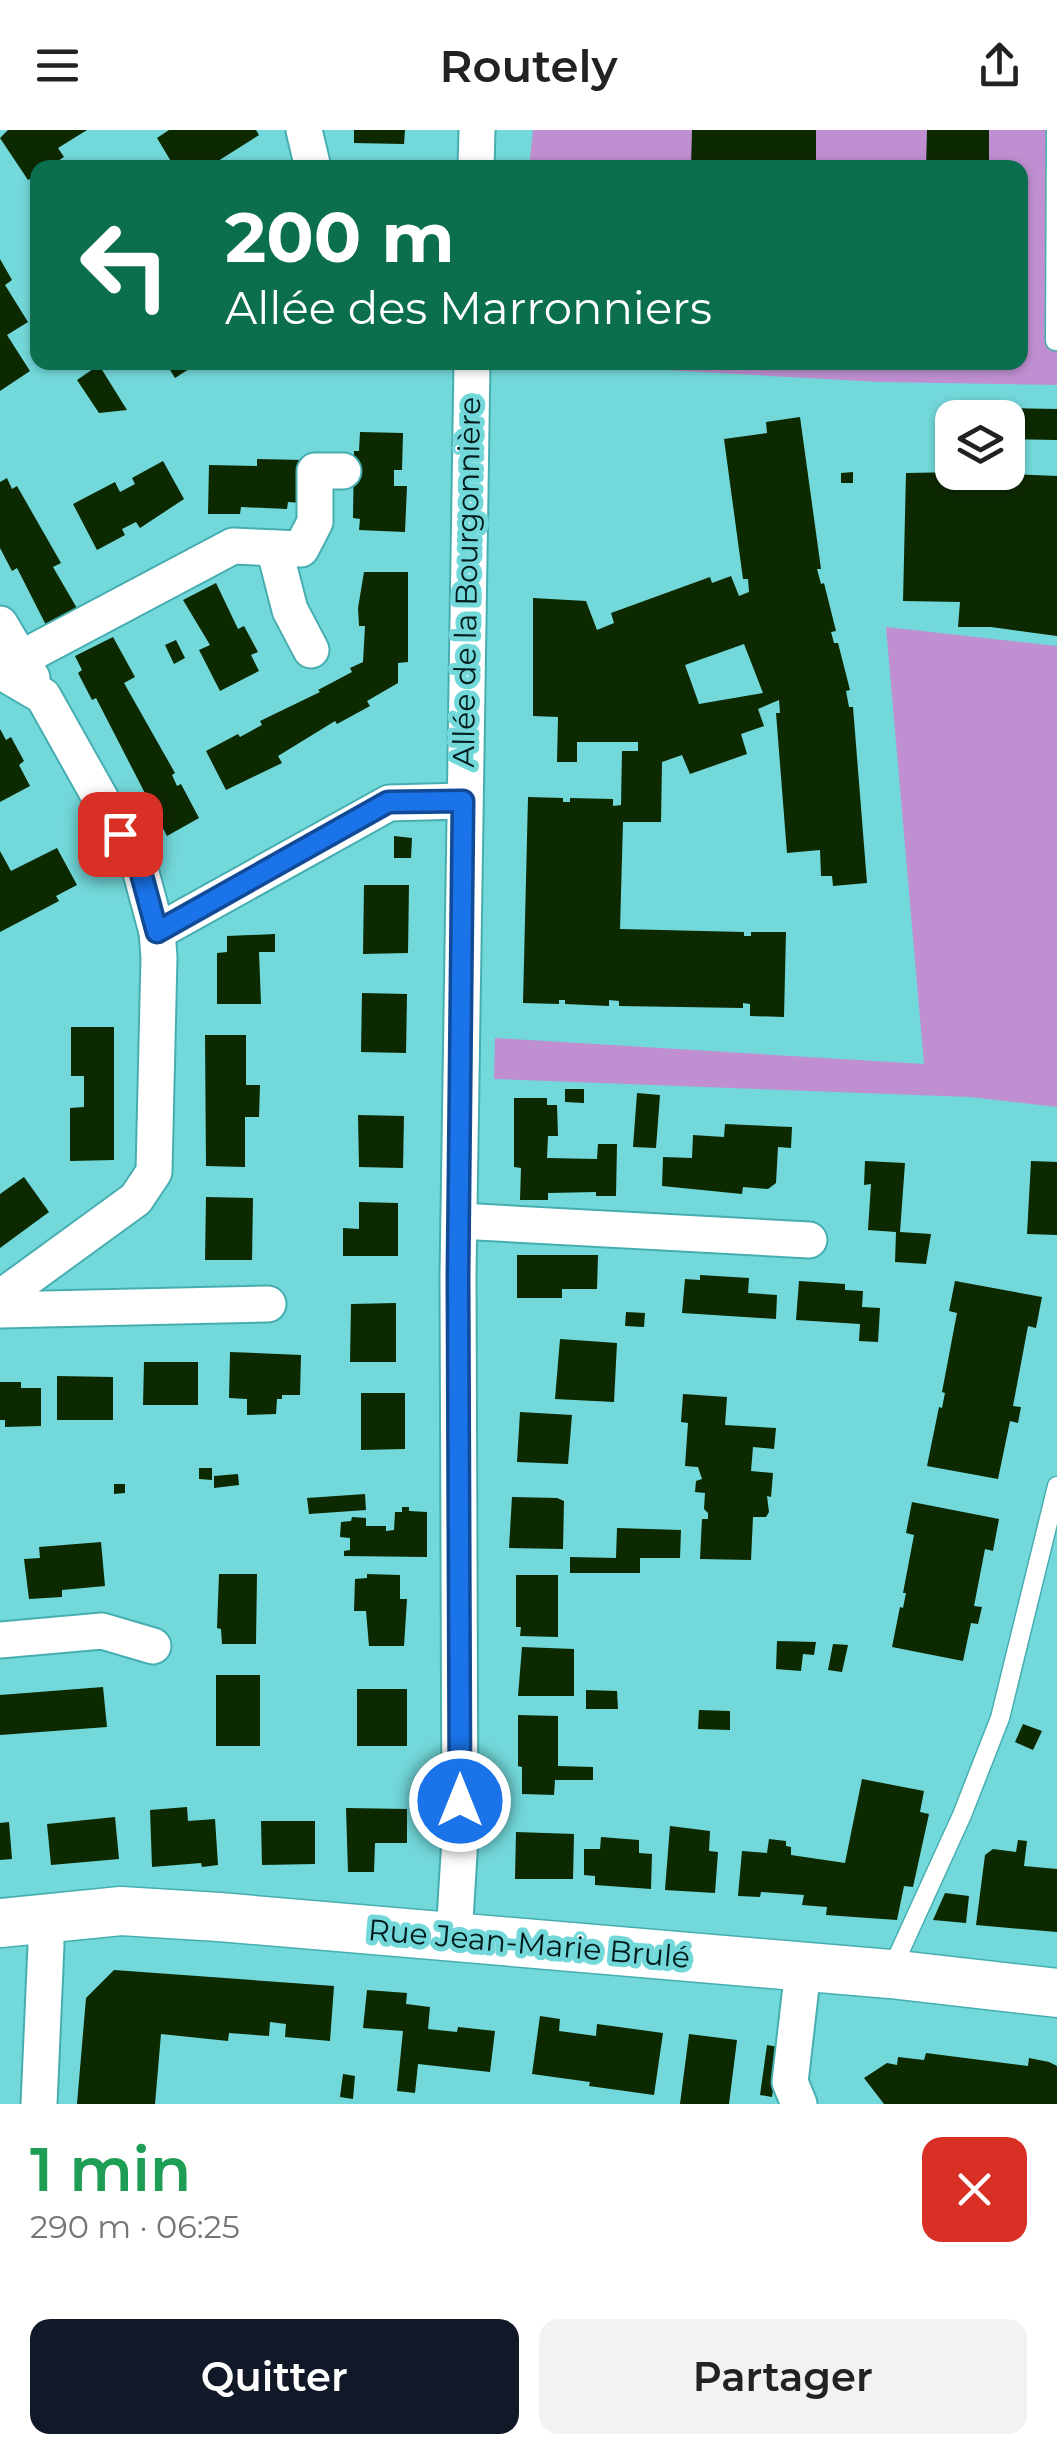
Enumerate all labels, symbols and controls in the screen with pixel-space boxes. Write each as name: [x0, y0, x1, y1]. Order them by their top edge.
icon: menu: [30, 38, 85, 93]
text: Routely: [440, 38, 617, 93]
icon: share: [972, 38, 1027, 93]
text: 200 m: [225, 194, 455, 280]
icon: left: [60, 200, 190, 330]
text: Allée des Marronniers: [225, 280, 712, 335]
street label: Allée de la Bourgonnière: [445, 396, 488, 768]
map controls: [935, 400, 1025, 490]
button: layers: [935, 400, 1025, 490]
pin: [78, 792, 163, 877]
icon: arrive: [93, 807, 148, 862]
position arrow: [408, 1749, 512, 1853]
street label: Rue Jean-Marie Brulé: [366, 1911, 692, 1976]
text: 1 min: [30, 2133, 191, 2206]
button: close: [922, 2137, 1027, 2242]
text: 290 m · 06:25: [30, 2207, 240, 2246]
button: Quitter: [30, 2319, 519, 2434]
button: Partager: [539, 2319, 1027, 2434]

